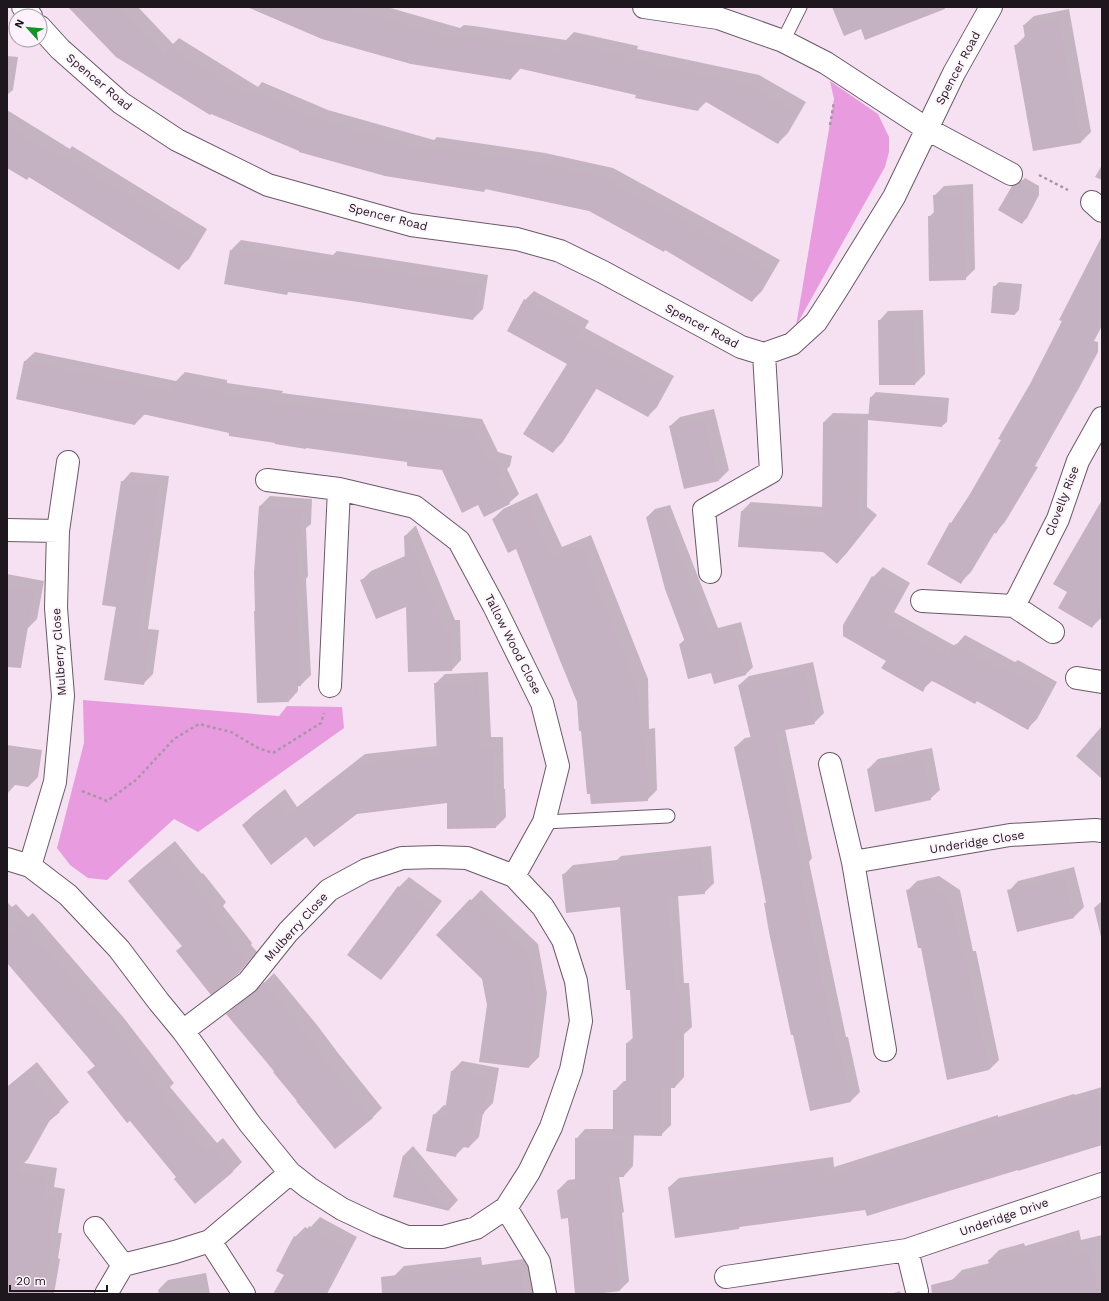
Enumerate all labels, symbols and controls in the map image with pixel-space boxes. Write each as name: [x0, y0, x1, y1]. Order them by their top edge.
north arrow: [8, 8, 48, 48]
text: N: [12, 17, 27, 30]
street label: Spencer Road: [933, 29, 983, 107]
street label: Spencer Road: [63, 51, 135, 113]
street label: Spencer Road: [347, 200, 429, 234]
street label: Spencer Road: [663, 301, 741, 351]
street label: Clovelly Rise: [1042, 464, 1082, 538]
street label: Tallow Wood Close: [482, 592, 544, 696]
street label: Mulberry Close: [49, 608, 69, 696]
street label: Underidge Close: [929, 828, 1025, 856]
street label: Mulberry Close: [261, 890, 331, 964]
street label: Underidge Drive: [958, 1195, 1050, 1239]
scale bar: [10, 1267, 107, 1293]
text: 20 m: [16, 1274, 46, 1288]

